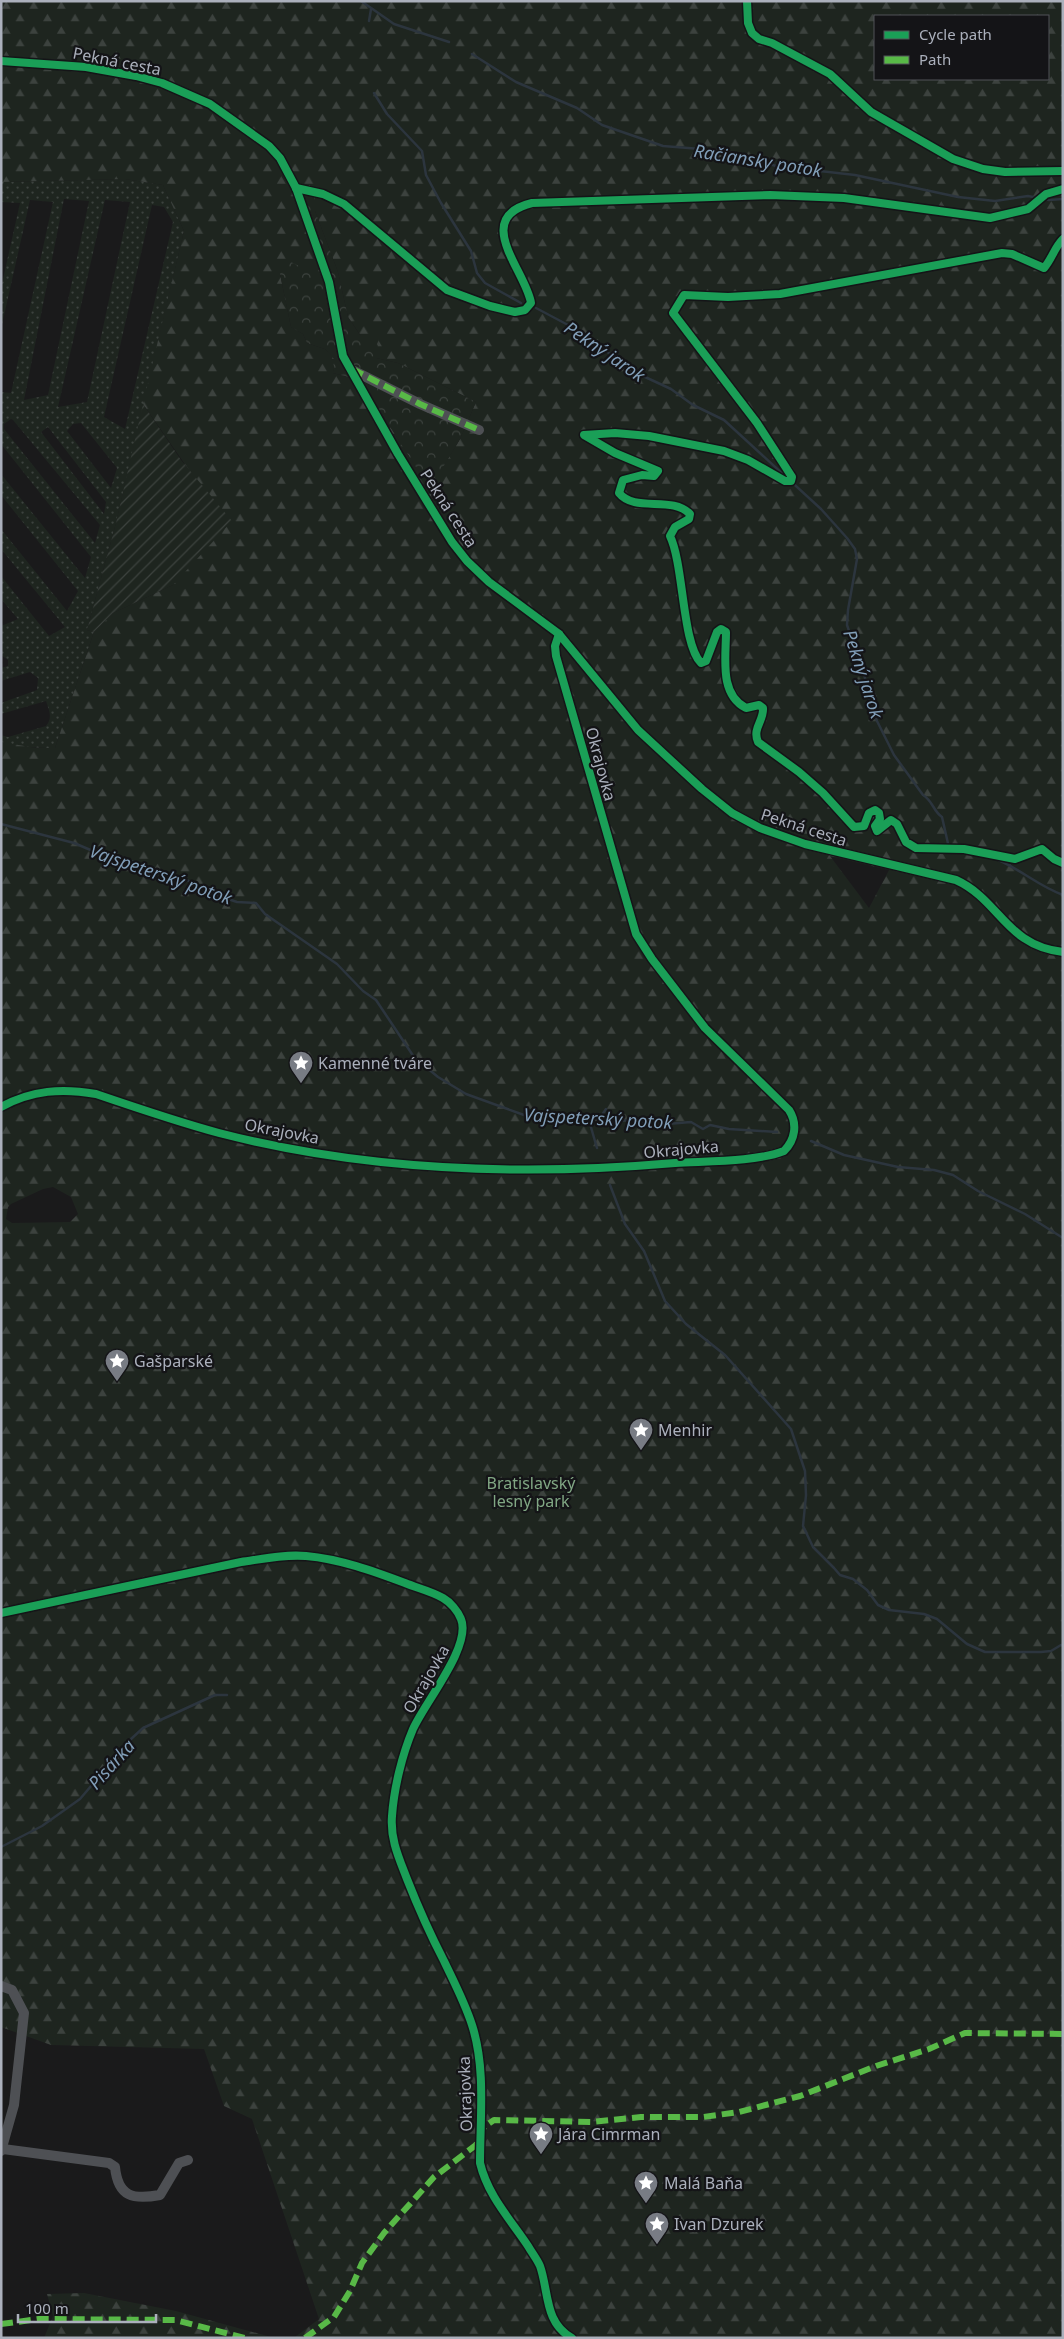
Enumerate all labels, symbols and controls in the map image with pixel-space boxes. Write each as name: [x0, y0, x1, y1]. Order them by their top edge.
legend: [874, 15, 1049, 80]
text: Cycle path: [919, 24, 992, 44]
street label: Pekná cesta: [71, 42, 163, 80]
text: Path: [919, 49, 951, 69]
water label: Račiansky potok: [692, 138, 825, 182]
water label: Pekný jarok: [560, 315, 651, 387]
street label: Pekná cesta: [415, 465, 483, 551]
water label: Pekný jarok: [838, 626, 890, 723]
street label: Okrajovka: [581, 725, 621, 803]
street label: Pekná cesta: [758, 803, 850, 851]
water label: Vajspeterský potok: [87, 838, 236, 910]
place icon: Kamenné tváre: [288, 1050, 314, 1084]
place label: Kamenné tváre: [318, 1052, 432, 1074]
water label: Vajspeterský potok: [523, 1102, 674, 1134]
street label: Okrajovka: [243, 1113, 321, 1149]
street label: Okrajovka: [642, 1135, 720, 1163]
place icon: Gašparské: [104, 1348, 130, 1382]
place label: Gašparské: [134, 1350, 213, 1372]
place icon: Menhir: [628, 1417, 654, 1451]
place label: Menhir: [658, 1419, 712, 1441]
park label: Bratislavský lesný park: [487, 1472, 576, 1512]
street label: Okrajovka: [398, 1641, 454, 1717]
water label: Pisárka: [82, 1734, 140, 1794]
street label: Okrajovka: [453, 2056, 477, 2132]
place icon: Jára Cimrman: [528, 2121, 554, 2155]
place label: Jára Cimrman: [556, 2123, 660, 2145]
place icon: Malá Baňa: [633, 2170, 659, 2204]
place label: Malá Baňa: [664, 2172, 743, 2194]
place icon: Ivan Dzurek: [644, 2211, 670, 2245]
place label: Ivan Dzurek: [674, 2213, 764, 2235]
scale bar: [18, 2292, 155, 2324]
text: 100 m: [25, 2298, 69, 2318]

